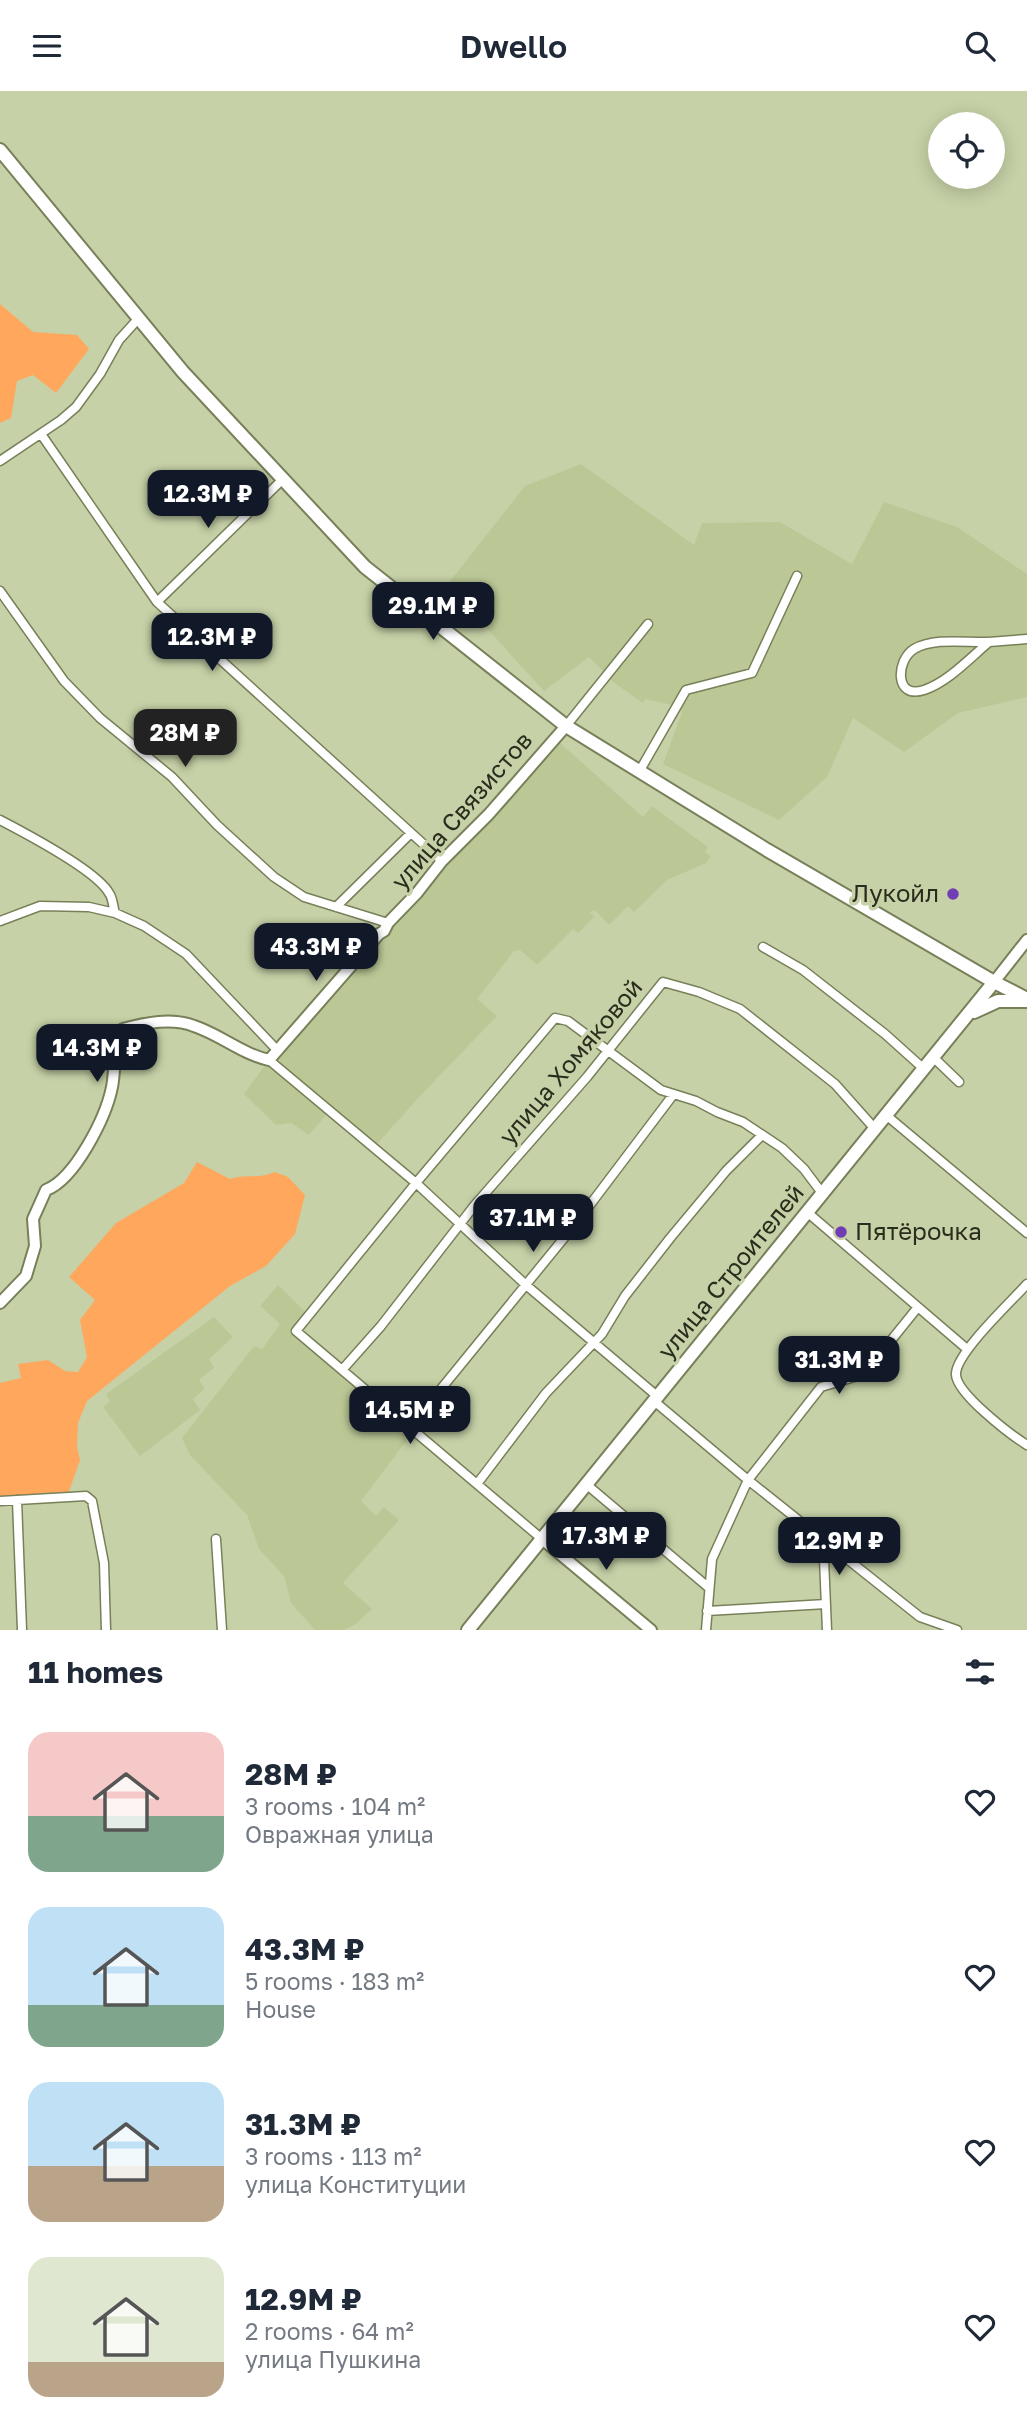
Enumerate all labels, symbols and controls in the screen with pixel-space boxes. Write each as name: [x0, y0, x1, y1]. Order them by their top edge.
icon: menu: [28, 27, 66, 65]
text: Dwello: [460, 27, 567, 65]
icon: search: [961, 27, 999, 65]
map controls: [928, 112, 1005, 189]
button: locate: [928, 112, 1005, 189]
pin: 12.3M ₽: [143, 471, 273, 530]
text: 12.3M ₽: [163, 479, 253, 507]
pin: 29.1M ₽: [368, 582, 498, 642]
text: 29.1M ₽: [388, 591, 478, 619]
pin: 12.3M ₽: [147, 613, 277, 673]
text: 12.3M ₽: [167, 622, 257, 650]
pin: 28M ₽: [136, 709, 234, 769]
text: 28M ₽: [150, 718, 220, 746]
street label: улица Связистов: [384, 725, 537, 895]
place label: Лукойл: [852, 878, 939, 907]
marker: Лукойл: [945, 886, 961, 902]
pin: 43.3M ₽: [251, 923, 381, 983]
text: 43.3M ₽: [270, 932, 362, 960]
street label: улица Хомяковой: [492, 972, 648, 1150]
pin: 14.3M ₽: [32, 1025, 162, 1084]
text: 14.3M ₽: [52, 1033, 142, 1061]
street label: улица Строителей: [651, 1178, 809, 1364]
pin: 37.1M ₽: [468, 1195, 598, 1254]
text: 37.1M ₽: [489, 1203, 577, 1231]
place label: Пятёрочка: [855, 1216, 982, 1245]
marker: Пятёрочка: [833, 1224, 849, 1240]
pin: 31.3M ₽: [774, 1337, 904, 1396]
text: 31.3M ₽: [794, 1345, 884, 1373]
pin: 14.5M ₽: [345, 1387, 475, 1446]
text: 14.5M ₽: [365, 1395, 455, 1423]
pin: 17.3M ₽: [541, 1513, 671, 1572]
pin: 12.9M ₽: [774, 1517, 904, 1577]
text: 17.3M ₽: [562, 1521, 650, 1549]
text: 12.9M ₽: [794, 1526, 884, 1554]
icon: filters: [961, 1653, 999, 1691]
text: 11 homes: [28, 1654, 163, 1690]
text: 28M ₽: [245, 1756, 337, 1792]
icon: home: [84, 1760, 168, 1844]
icon: heart: [961, 1783, 999, 1821]
text: 3 rooms · 104 m²: [245, 1792, 425, 1820]
text: Овражная улица: [245, 1820, 434, 1848]
text: 43.3M ₽: [245, 1931, 364, 1967]
icon: home: [84, 1935, 168, 2019]
icon: heart: [961, 1958, 999, 1996]
text: 5 rooms · 183 m²: [245, 1967, 424, 1995]
text: House: [245, 1995, 316, 2023]
text: 31.3M ₽: [245, 2106, 361, 2142]
icon: home: [84, 2110, 168, 2194]
icon: heart: [961, 2133, 999, 2171]
text: 3 rooms · 113 m²: [245, 2142, 422, 2170]
text: улица Конституции: [245, 2170, 466, 2198]
text: 12.9M ₽: [245, 2281, 362, 2317]
icon: home: [84, 2285, 168, 2369]
icon: heart: [961, 2308, 999, 2346]
text: 2 rooms · 64 m²: [245, 2317, 414, 2345]
text: улица Пушкина: [245, 2345, 421, 2373]

